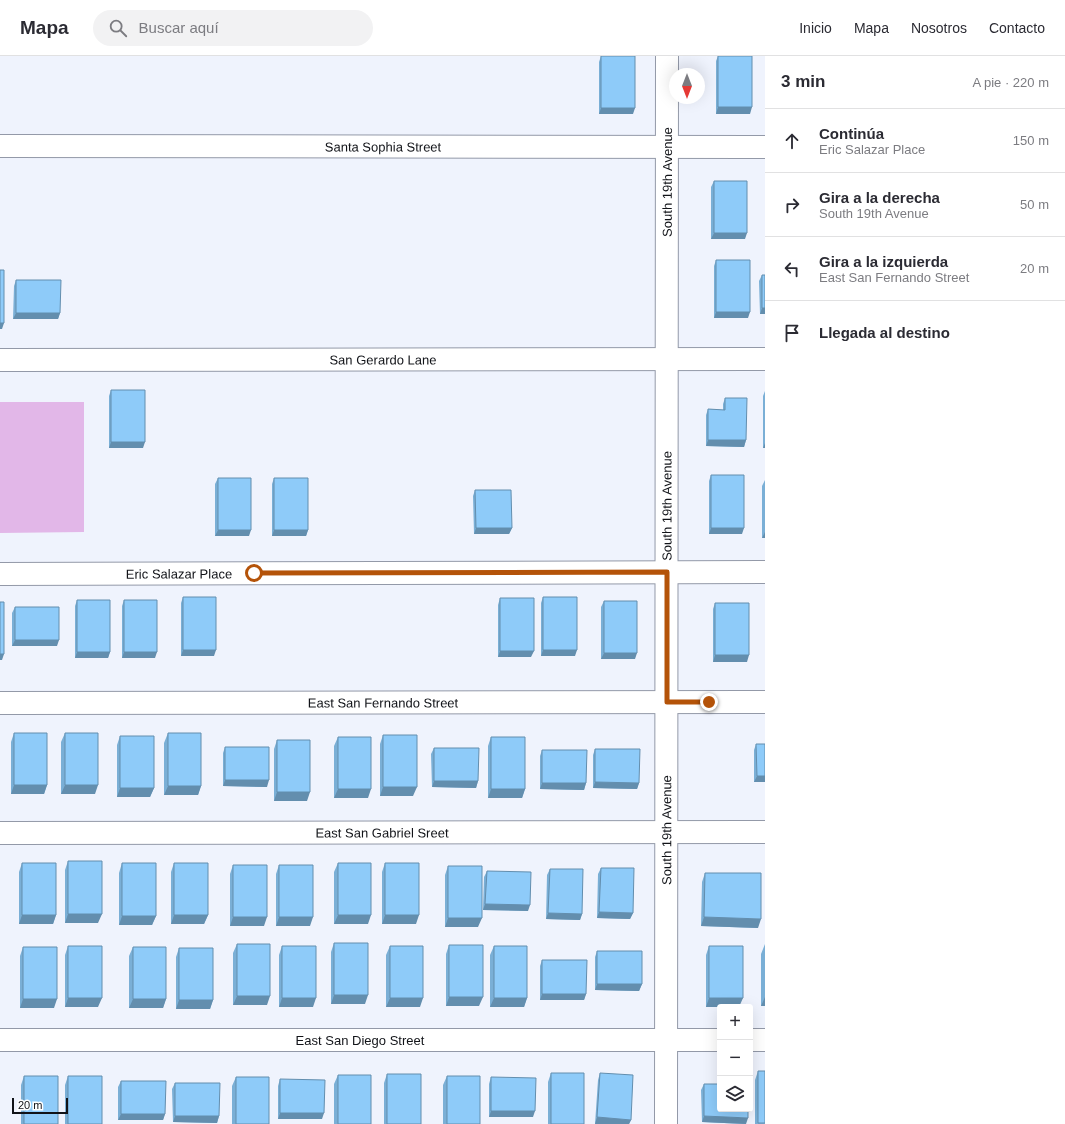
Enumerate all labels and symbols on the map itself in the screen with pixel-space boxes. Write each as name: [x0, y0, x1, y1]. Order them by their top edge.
north arrow: [669, 68, 705, 104]
street label: South 19th Avenue: [660, 127, 675, 237]
street label: Santa Sophia Street: [325, 139, 442, 155]
street label: San Gerardo Lane: [329, 352, 437, 368]
street label: South 19th Avenue: [660, 451, 675, 561]
route start: [245, 564, 263, 582]
street label: Eric Salazar Place: [126, 566, 232, 582]
route end: [700, 693, 718, 711]
street label: East San Fernando Street: [308, 695, 459, 711]
street label: South 19th Avenue: [659, 775, 674, 885]
street label: East San Gabriel Sreet: [315, 825, 449, 841]
street label: East San Diego Street: [296, 1033, 425, 1048]
scale bar: [12, 1096, 68, 1115]

